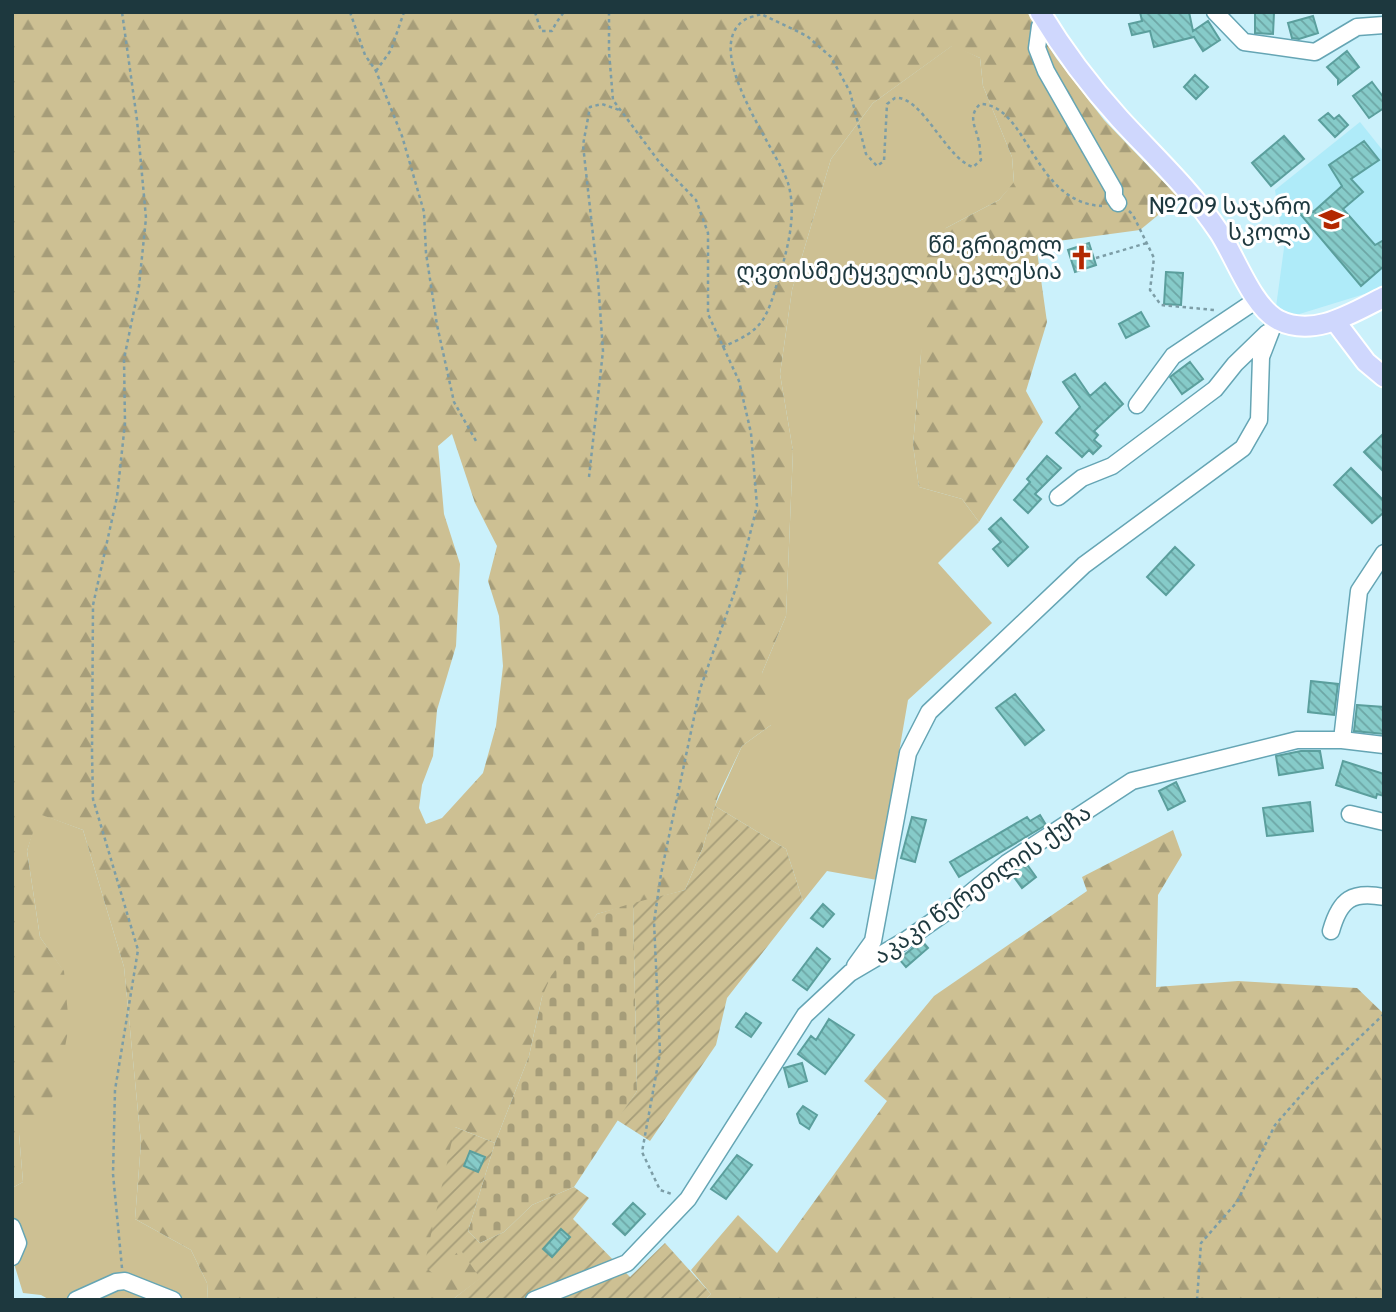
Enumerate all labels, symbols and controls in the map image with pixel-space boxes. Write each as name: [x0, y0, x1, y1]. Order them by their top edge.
place label: №209 საჯარო სკოლა: [1149, 192, 1311, 246]
school or university icon: №209 საჯარო სკოლა: [1317, 205, 1345, 233]
place label: წმ.გრიგოლ ღვთისმეტყველის ეკლესია: [736, 231, 1062, 285]
church icon: წმ.გრიგოლ ღვთისმეტყველის ეკლესია: [1068, 244, 1096, 272]
street label: აკაკი წერეთლის ქუჩა: [868, 798, 1096, 970]

